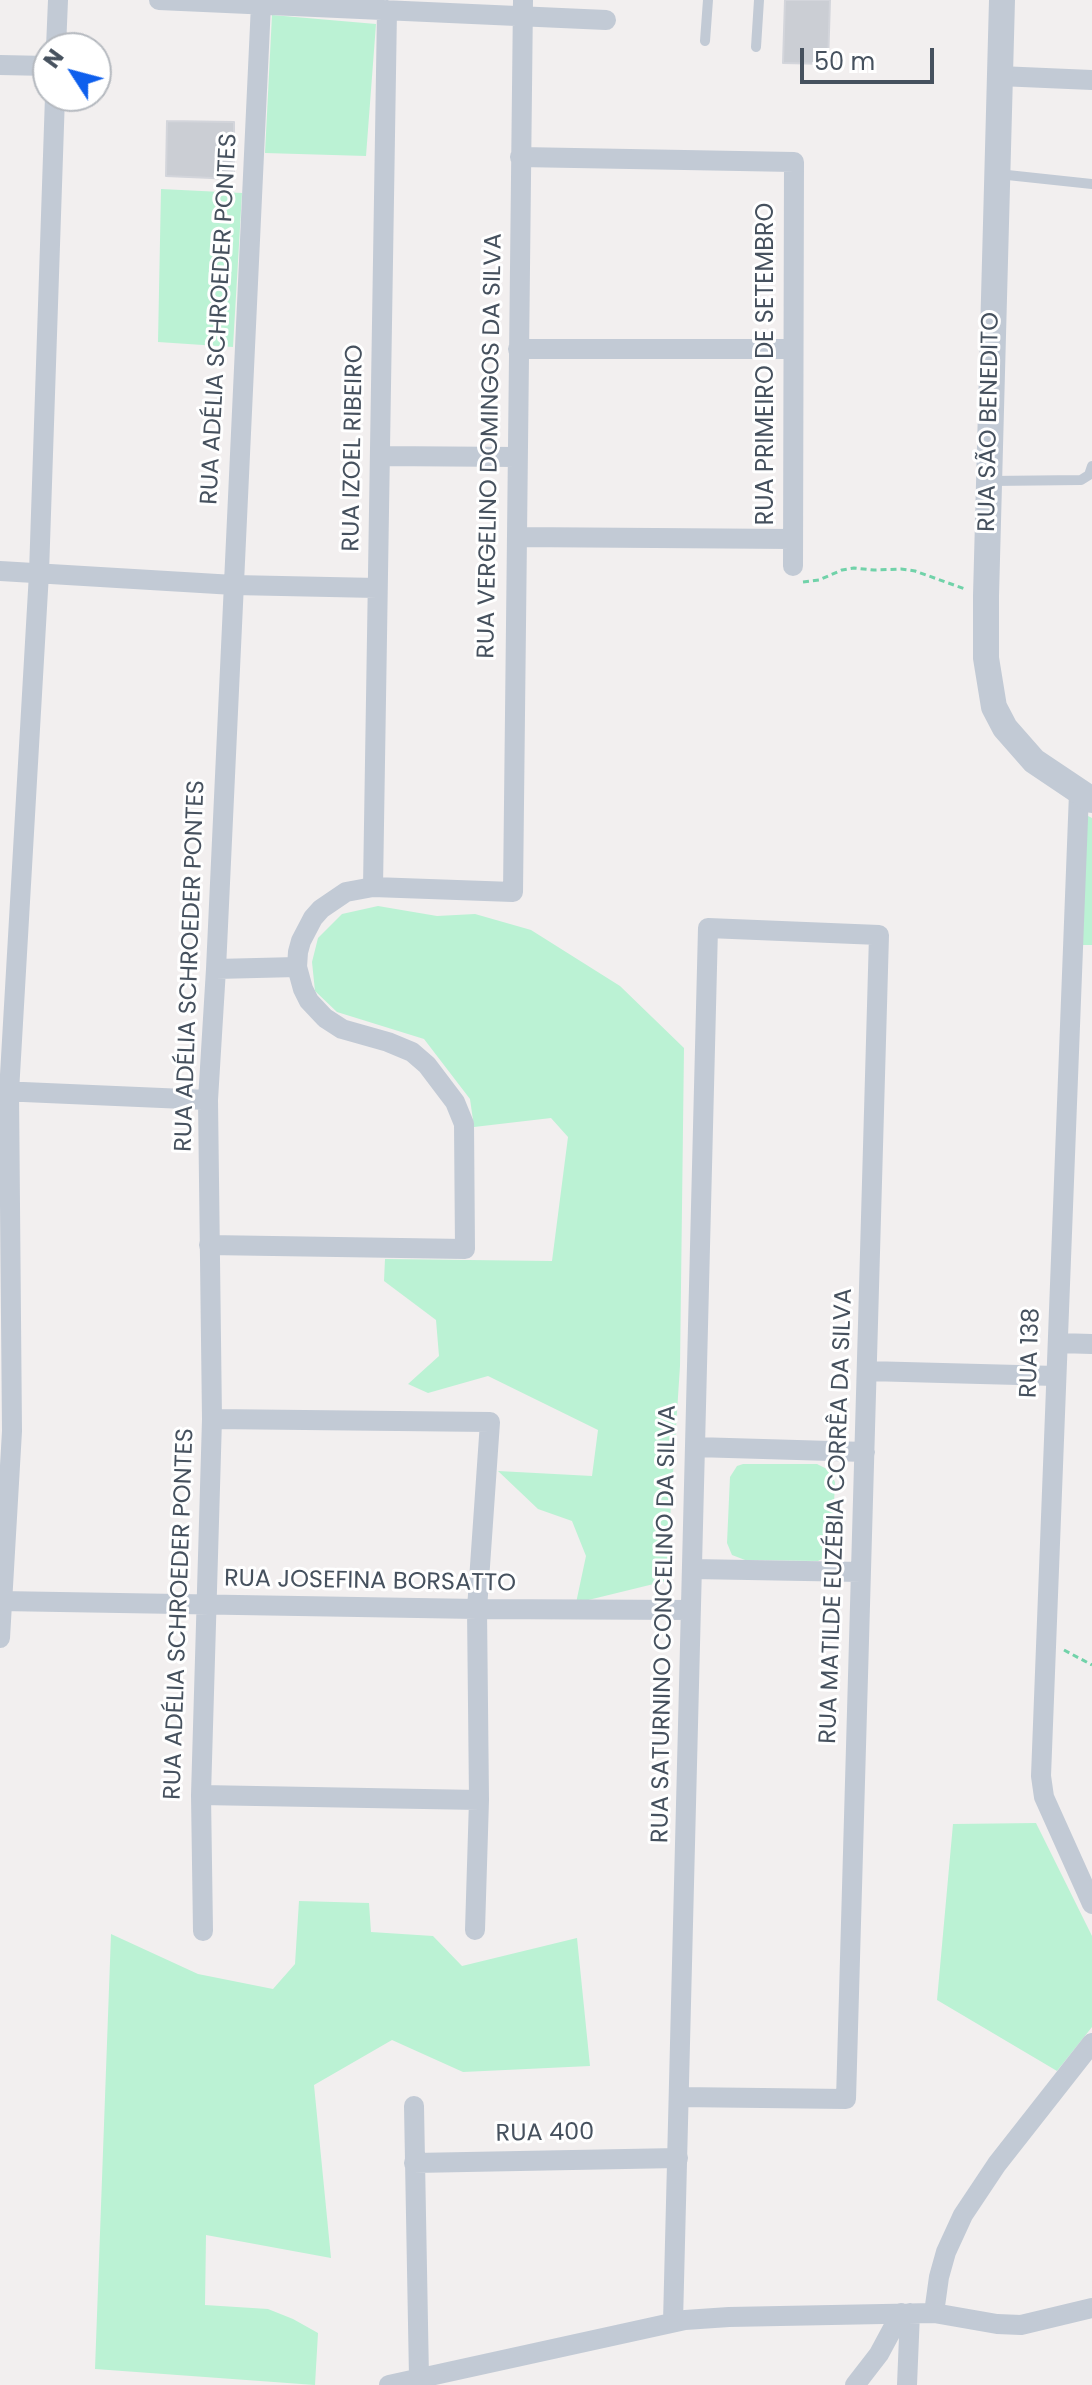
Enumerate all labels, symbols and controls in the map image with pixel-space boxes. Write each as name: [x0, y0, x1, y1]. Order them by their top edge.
north arrow: [32, 32, 112, 112]
scale bar: [804, 32, 938, 82]
text: N: [36, 43, 71, 75]
text: 50 m: [814, 45, 875, 78]
street label: RUA ADÉLIA SCHROEDER PONTES: [196, 133, 244, 505]
street label: RUA PRIMEIRO DE SETEMBRO: [753, 203, 781, 525]
street label: RUA VERGELINO DOMINGOS DA SILVA: [473, 233, 509, 659]
street label: RUA SÃO BENEDITO: [974, 312, 1006, 532]
street label: RUA IZOEL RIBEIRO: [338, 344, 370, 552]
street label: RUA ADÉLIA SCHROEDER PONTES: [170, 780, 212, 1152]
street label: RUA MATILDE EUZÉBIA CORRÊA DA SILVA: [815, 1288, 859, 1744]
street label: RUA 138: [1015, 1307, 1047, 1399]
street label: RUA SATURNINO CONCELINO DA SILVA: [647, 1405, 683, 1843]
street label: RUA ADÉLIA SCHROEDER PONTES: [159, 1428, 201, 1800]
street label: RUA JOSEFINA BORSATTO: [224, 1565, 516, 1599]
street label: RUA 400: [495, 2119, 595, 2149]

